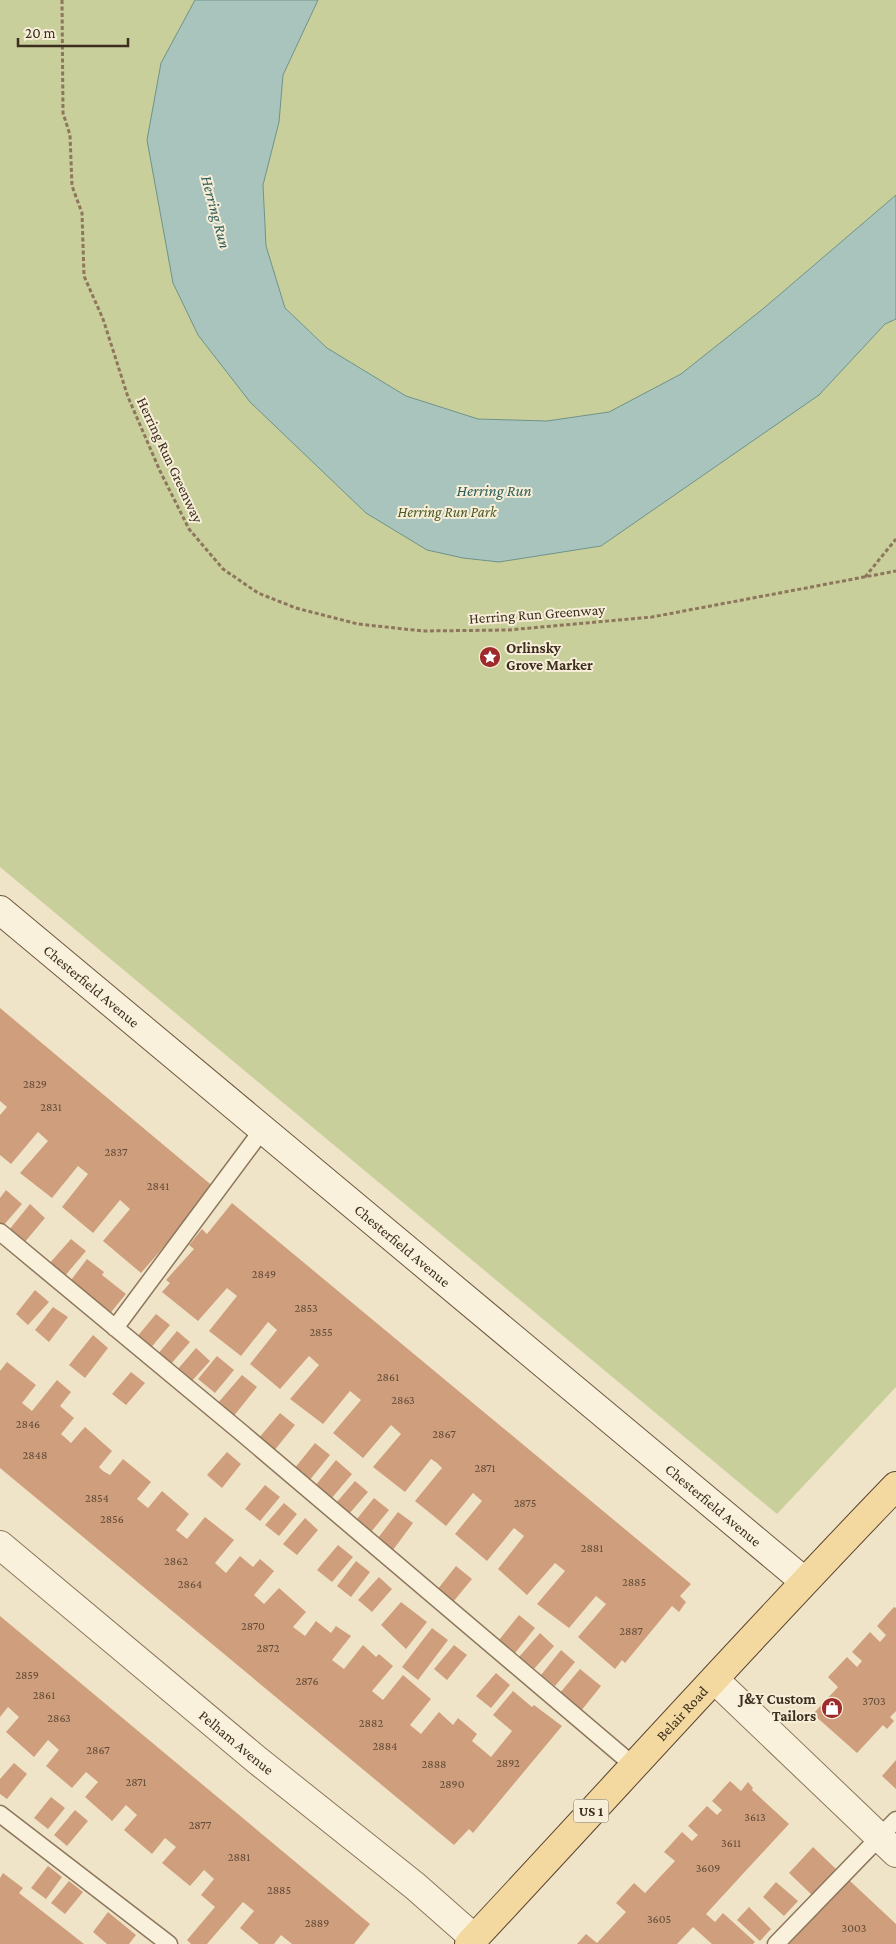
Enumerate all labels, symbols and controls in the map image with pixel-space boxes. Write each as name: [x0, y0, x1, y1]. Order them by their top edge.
scale bar: [18, 15, 128, 47]
text: 20 m: [25, 25, 56, 41]
water label: Herring Run: [197, 174, 234, 251]
street label: Herring Run Greenway: [133, 395, 206, 526]
water label: Herring Run: [456, 482, 532, 500]
park label: Herring Run Park: [397, 504, 498, 521]
street label: Herring Run Greenway: [468, 601, 606, 628]
place label: Orlinsky Grove Marker: [506, 640, 593, 673]
place icon: Orlinsky Grove Marker: [478, 645, 502, 669]
street label: Chesterfield Avenue: [40, 942, 143, 1031]
house number: 2829: [23, 1077, 47, 1091]
house number: 2831: [40, 1100, 62, 1114]
house number: 2837: [104, 1145, 128, 1159]
house number: 2841: [147, 1179, 169, 1193]
street label: Chesterfield Avenue: [351, 1201, 454, 1291]
house number: 2849: [252, 1267, 276, 1281]
house number: 2853: [294, 1301, 318, 1315]
house number: 2855: [309, 1325, 333, 1339]
house number: 2861: [377, 1370, 399, 1384]
house number: 2863: [391, 1393, 415, 1407]
house number: 2846: [16, 1417, 40, 1431]
house number: 2867: [432, 1427, 456, 1441]
house number: 2848: [23, 1448, 47, 1462]
house number: 2871: [474, 1461, 496, 1475]
street label: Chesterfield Avenue: [662, 1461, 765, 1550]
house number: 2854: [85, 1491, 109, 1505]
house number: 2875: [514, 1496, 536, 1510]
house number: 2856: [100, 1512, 124, 1526]
house number: 2881: [581, 1541, 603, 1555]
house number: 2862: [164, 1554, 188, 1568]
house number: 2885: [622, 1575, 646, 1589]
house number: 2864: [178, 1577, 202, 1591]
house number: 2870: [241, 1619, 265, 1633]
house number: 2887: [619, 1624, 643, 1638]
house number: 2872: [257, 1641, 280, 1655]
house number: 2859: [15, 1668, 39, 1682]
house number: 2876: [295, 1674, 319, 1688]
street label: Belair Road: [653, 1683, 711, 1744]
house number: 2861: [33, 1688, 55, 1702]
place label: J&Y Custom Tailors: [737, 1691, 816, 1724]
house number: 3703: [862, 1694, 886, 1708]
shop icon: J&Y Custom Tailors: [820, 1696, 844, 1720]
street label: Pelham Avenue: [196, 1707, 277, 1778]
house number: 2863: [47, 1711, 71, 1725]
house number: 2882: [359, 1716, 383, 1730]
house number: 2884: [373, 1739, 397, 1753]
house number: 2867: [86, 1743, 110, 1757]
house number: 2892: [496, 1756, 520, 1770]
house number: 2888: [421, 1757, 447, 1771]
house number: 2871: [125, 1775, 147, 1789]
house number: 2890: [440, 1777, 465, 1791]
road number: US 1: [574, 1800, 608, 1822]
house number: 3613: [744, 1810, 766, 1824]
house number: 2877: [189, 1818, 212, 1832]
house number: 3611: [721, 1836, 741, 1850]
house number: 2881: [228, 1850, 250, 1864]
house number: 3609: [696, 1861, 720, 1875]
house number: 2885: [267, 1883, 291, 1897]
house number: 3605: [647, 1912, 671, 1926]
house number: 2889: [305, 1916, 329, 1930]
house number: 3003: [842, 1921, 867, 1935]

